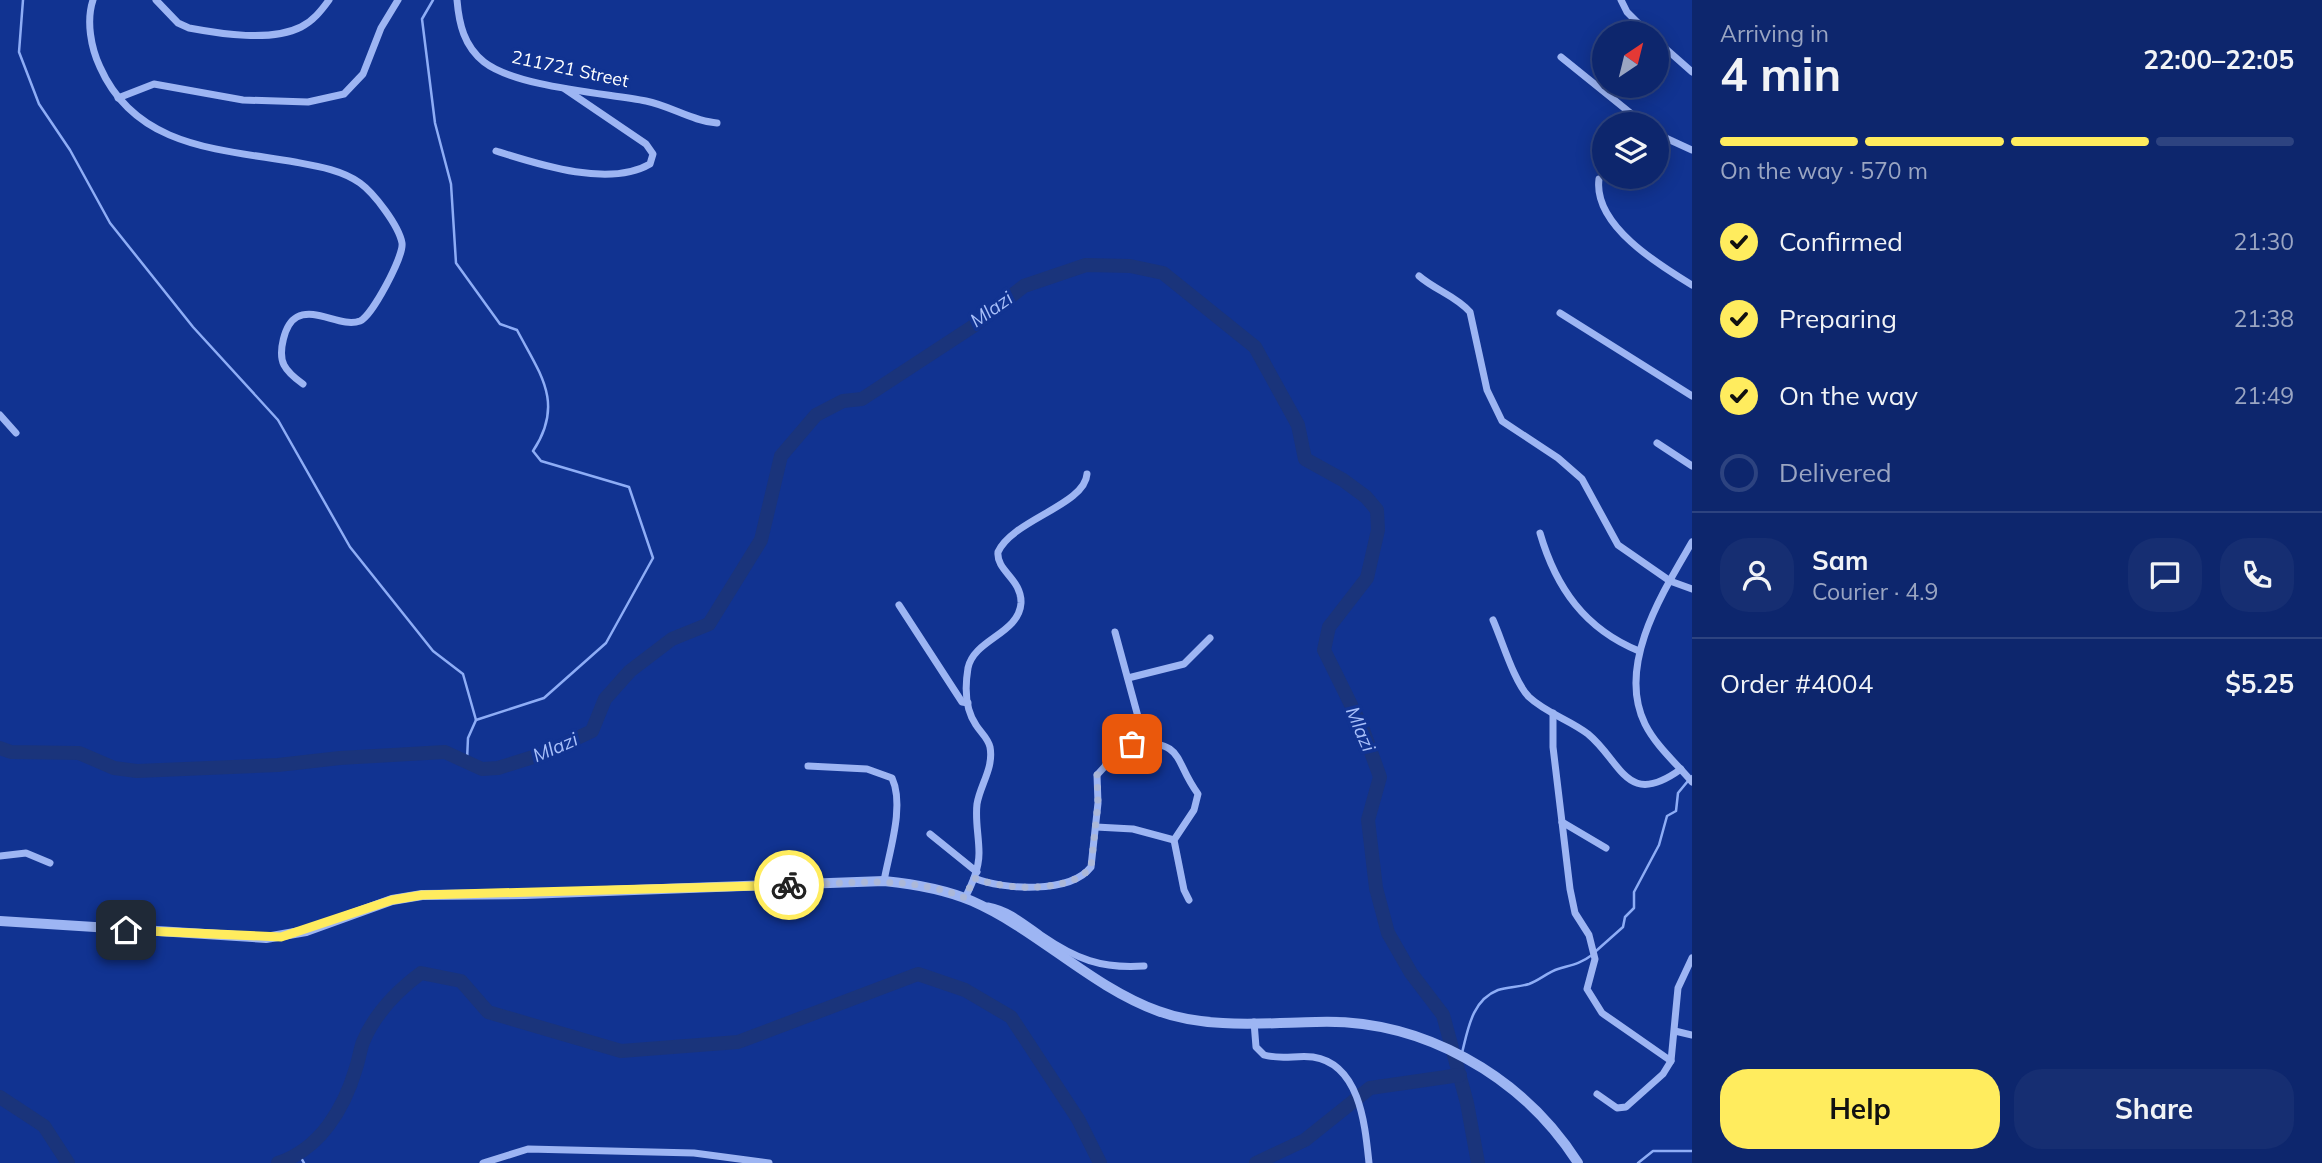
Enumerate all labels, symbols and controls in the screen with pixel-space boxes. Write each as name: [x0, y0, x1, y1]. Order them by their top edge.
text: Arriving in: [1720, 19, 1829, 48]
north arrow: [1592, 21, 1670, 98]
map controls: [1592, 21, 1669, 189]
text: 22:00–22:05: [2143, 43, 2294, 76]
street label: 211721 Street: [509, 45, 631, 92]
text: 4 min: [1720, 45, 1841, 103]
button: layers: [1592, 112, 1669, 189]
text: On the way · 570 m: [1720, 156, 1928, 185]
icon: check: [1720, 223, 1758, 261]
text: Confirmed: [1779, 225, 1903, 258]
text: 21:30: [2234, 227, 2294, 256]
water label: Mlazi: [965, 286, 1017, 332]
icon: check: [1720, 300, 1758, 338]
text: Preparing: [1779, 302, 1897, 335]
text: 21:38: [2234, 304, 2294, 333]
icon: check: [1720, 377, 1758, 415]
text: On the way: [1779, 379, 1918, 412]
text: 21:49: [2234, 381, 2294, 410]
text: Delivered: [1779, 456, 1892, 489]
button: person: [1720, 538, 1794, 612]
button: chat: [2128, 538, 2202, 612]
button: phone: [2220, 538, 2294, 612]
text: Sam: [1812, 544, 1868, 577]
text: Courier · 4.9: [1812, 577, 1938, 606]
text: Order #4004: [1720, 667, 1873, 700]
text: $5.25: [2225, 667, 2294, 700]
water label: Mlazi: [1341, 703, 1381, 756]
pin: [1102, 714, 1162, 774]
icon: bag: [1113, 725, 1151, 763]
water label: Mlazi: [529, 727, 582, 767]
courier: [754, 850, 824, 920]
icon: bike: [770, 866, 808, 904]
pin: [96, 900, 156, 960]
icon: home: [107, 911, 145, 949]
button: Help: [1720, 1069, 2000, 1149]
button: Share: [2014, 1069, 2294, 1149]

